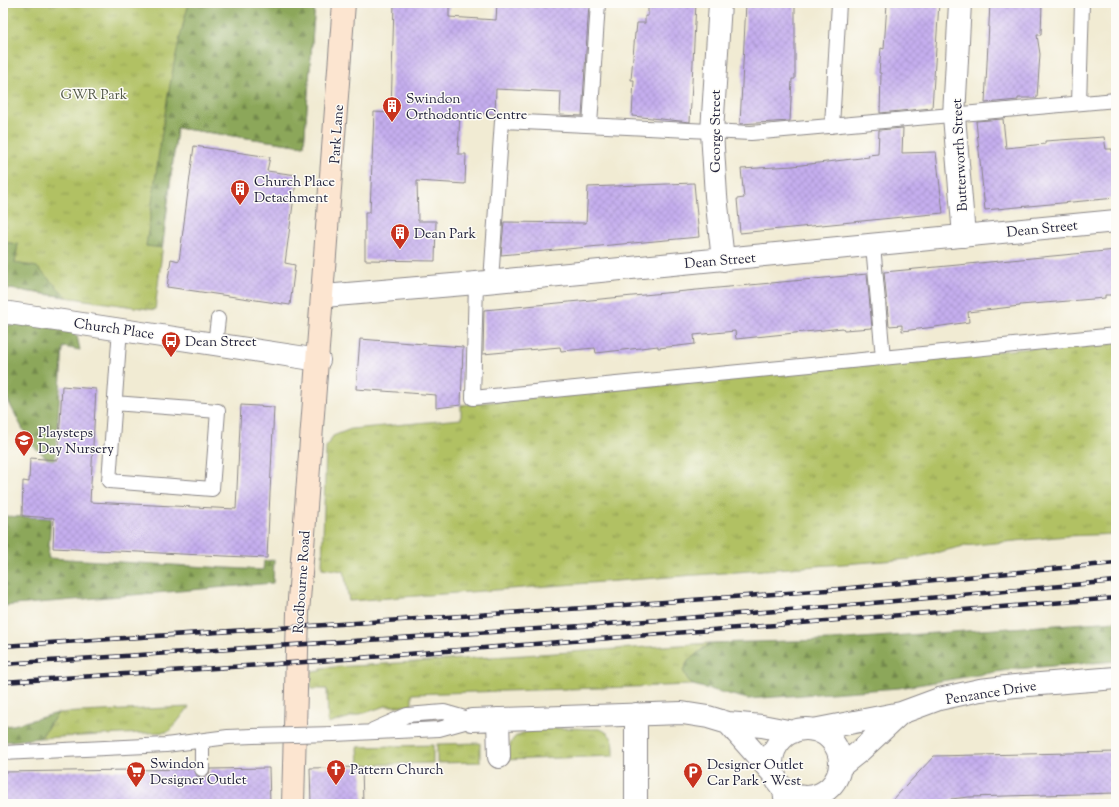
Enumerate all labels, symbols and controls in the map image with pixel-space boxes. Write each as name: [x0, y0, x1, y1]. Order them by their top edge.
park label: GWR Park: [61, 86, 128, 106]
street label: George Street: [707, 89, 727, 173]
place label: Swindon Orthodontic Centre: [406, 90, 527, 126]
building icon: Swindon Orthodontic Centre: [381, 95, 403, 123]
street label: Butterworth Street: [948, 98, 974, 212]
street label: Park Lane: [326, 104, 350, 164]
place label: Church Place Detachment: [254, 173, 335, 209]
building icon: Church Place Detachment: [229, 178, 251, 206]
street label: Dean Street: [1006, 216, 1079, 244]
building icon: Dean Park: [389, 222, 411, 250]
place label: Dean Park: [414, 225, 476, 245]
street label: Dean Street: [684, 249, 757, 275]
street label: Church Place: [72, 314, 155, 346]
bus stop icon: Dean Street: [160, 330, 182, 358]
place label: Dean Street: [185, 333, 257, 353]
place label: Playsteps Day Nursery: [38, 424, 114, 460]
school or university icon: Playsteps Day Nursery: [13, 429, 35, 457]
street label: Rodbourne Road: [289, 530, 317, 634]
street label: Penzance Drive: [945, 677, 1038, 711]
place label: Swindon Designer Outlet: [150, 755, 247, 791]
place label: Designer Outlet Car Park - West: [707, 756, 804, 792]
church icon: Pattern Church: [325, 758, 347, 786]
supermarket icon: Swindon Designer Outlet: [125, 760, 147, 788]
place label: Pattern Church: [350, 761, 444, 781]
parking icon: Designer Outlet Car Park - West: [682, 761, 704, 789]

